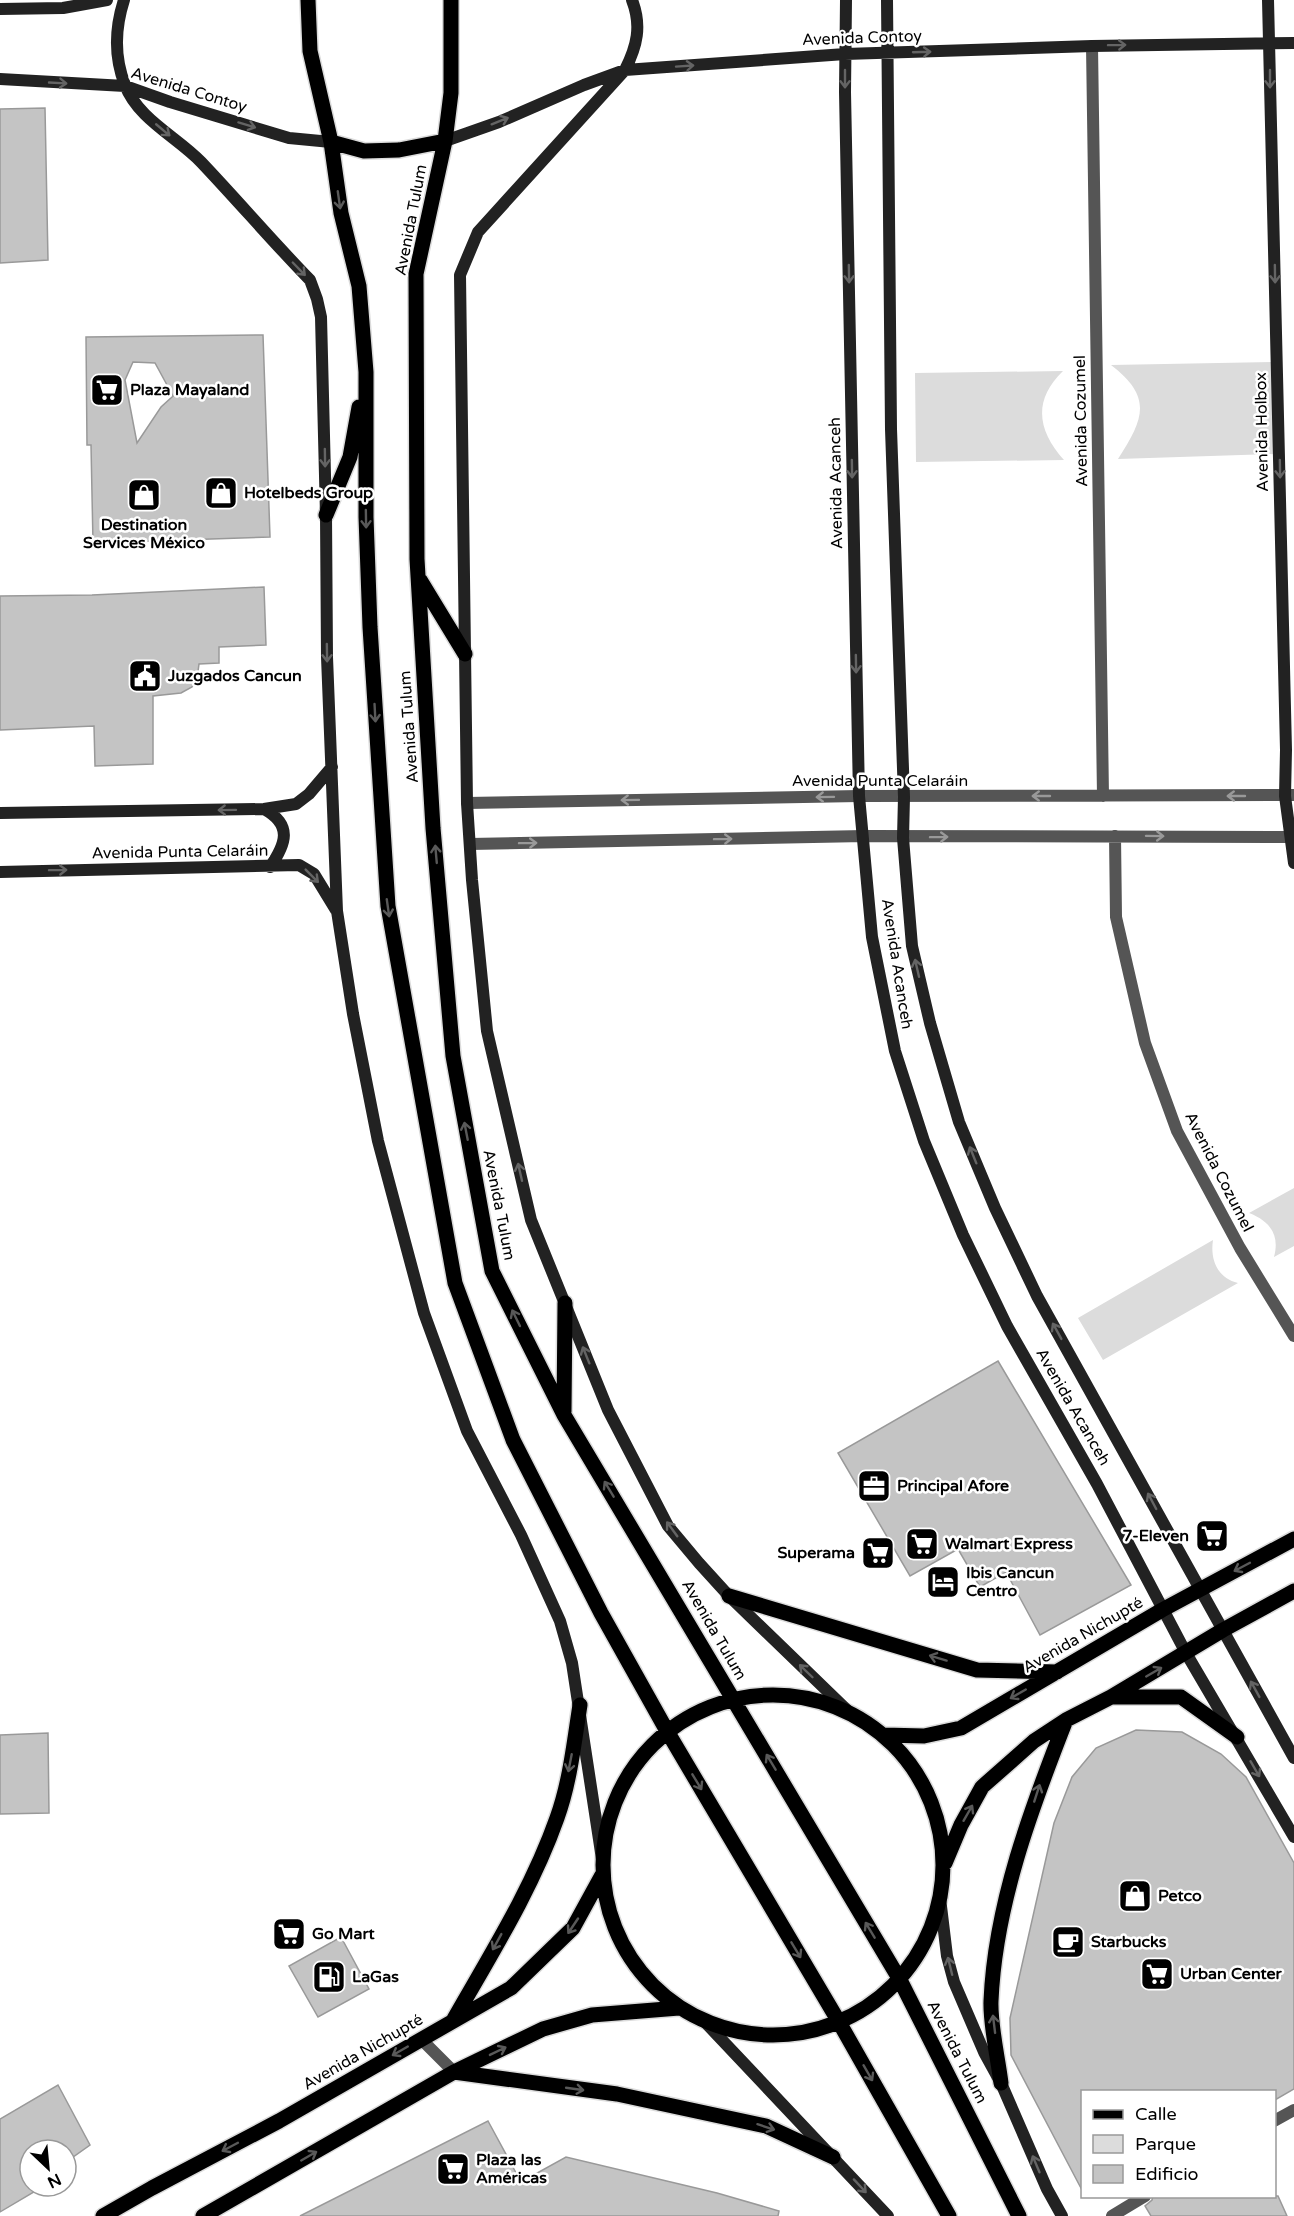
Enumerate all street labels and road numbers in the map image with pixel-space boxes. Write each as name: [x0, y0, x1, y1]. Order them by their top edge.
street label: Avenida Contoy: [802, 26, 923, 50]
street label: Avenida Contoy: [129, 63, 250, 117]
street label: Avenida Tulum: [390, 163, 432, 277]
street label: Avenida Cozumel: [1070, 355, 1092, 487]
street label: Avenida Holbox: [1251, 372, 1273, 492]
street label: Avenida Acanceh: [825, 417, 847, 549]
street label: Avenida Tulum: [395, 670, 423, 784]
street label: Avenida Punta Celaráin: [792, 771, 968, 791]
street label: Avenida Punta Celaráin: [91, 840, 269, 864]
street label: Avenida Acanceh: [877, 897, 917, 1031]
street label: Avenida Cozumel: [1180, 1109, 1258, 1235]
street label: Avenida Tulum: [478, 1148, 520, 1262]
street label: Avenida Acanceh: [1031, 1345, 1115, 1469]
street label: Avenida Tulum: [677, 1576, 751, 1684]
street label: Avenida Nichupté: [1019, 1592, 1147, 1678]
street label: Avenida Tulum: [923, 1997, 991, 2107]
street label: Avenida Nichupté: [299, 2009, 427, 2095]

